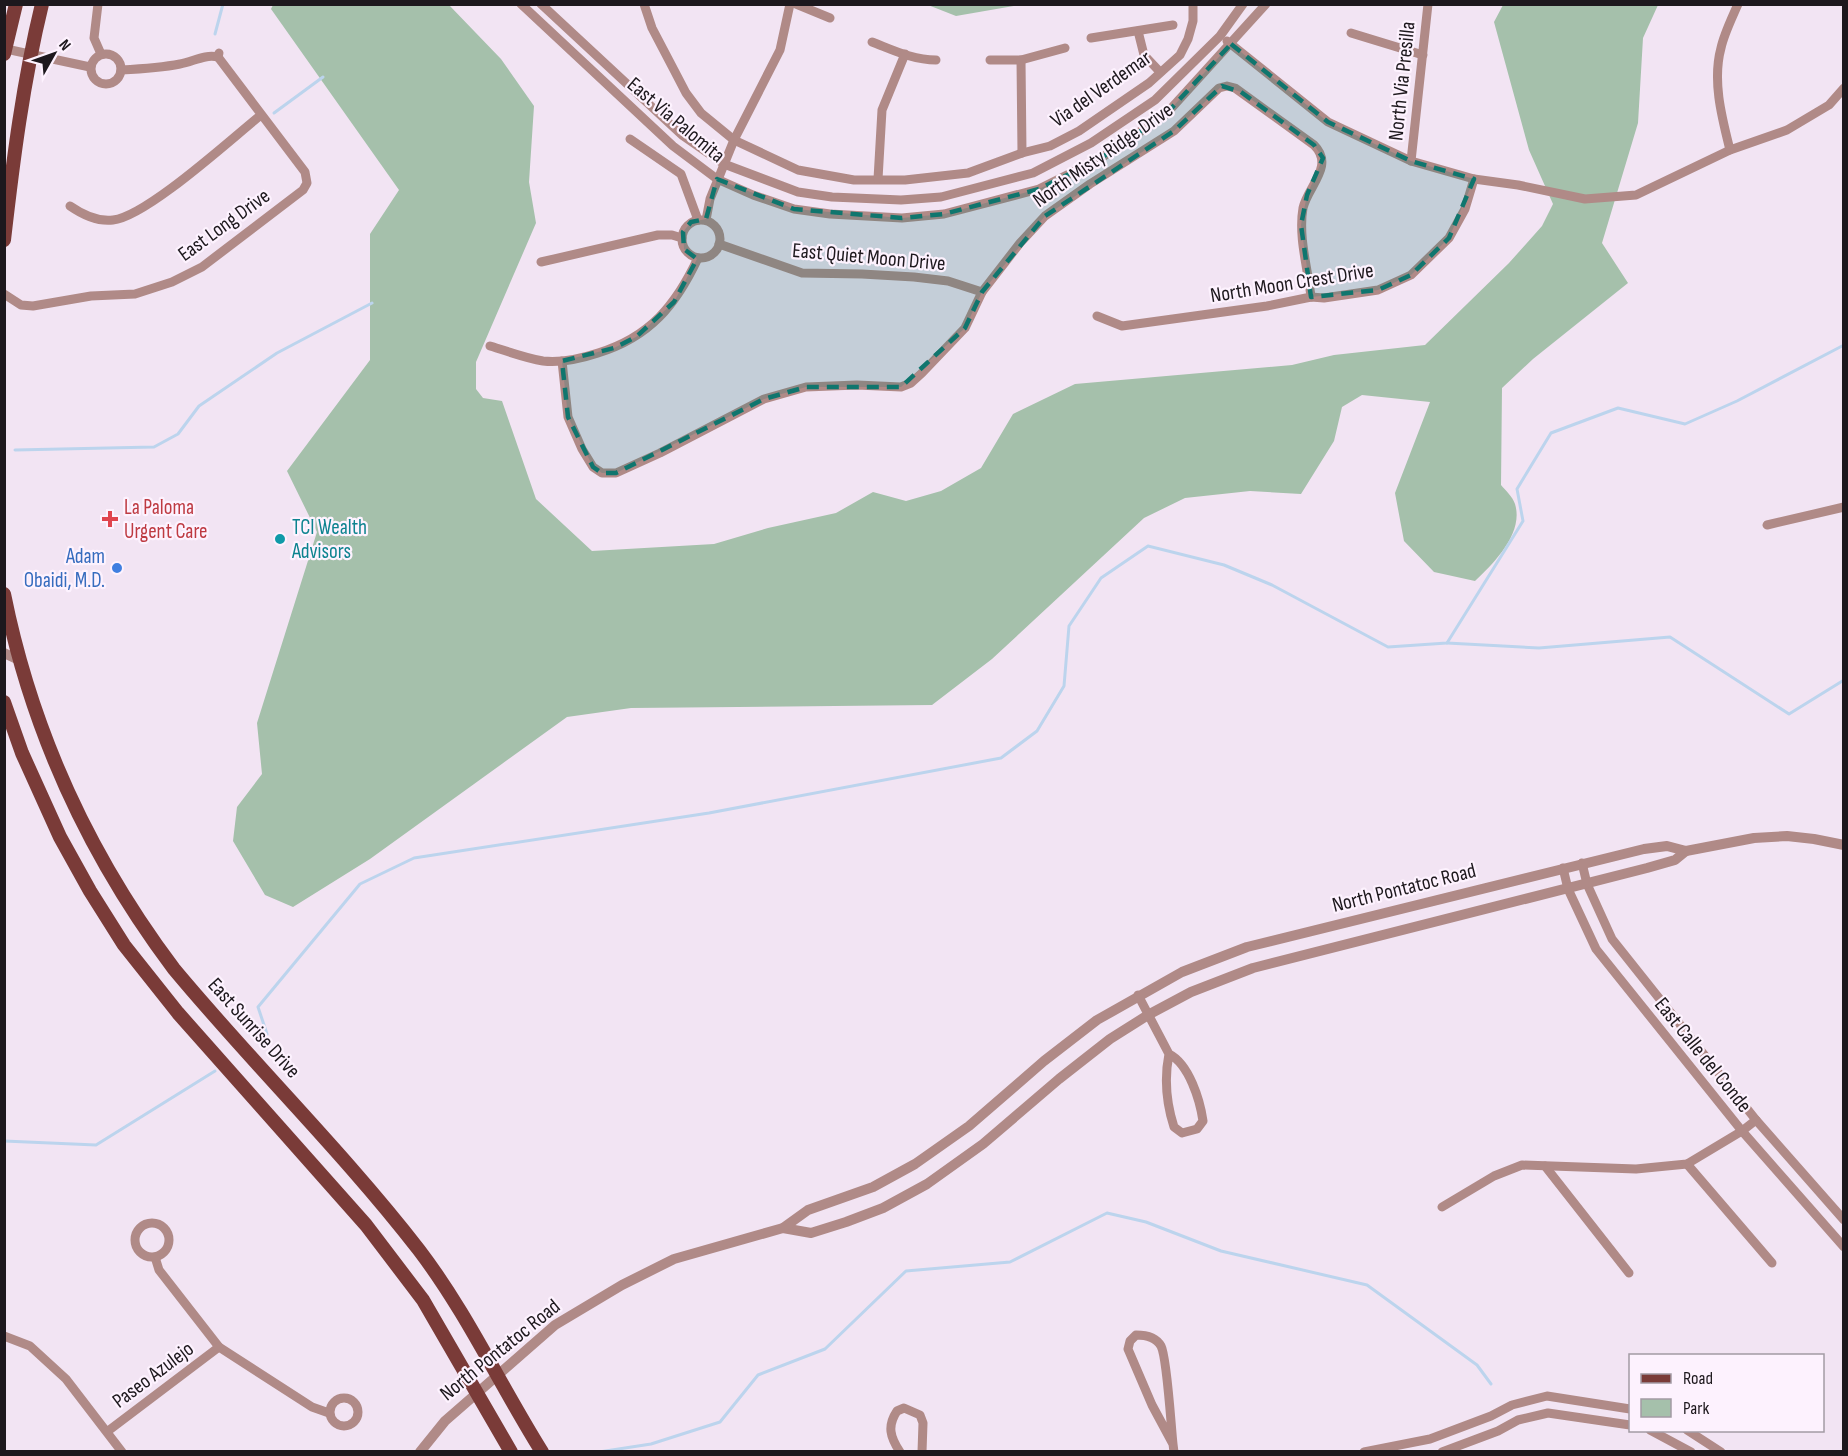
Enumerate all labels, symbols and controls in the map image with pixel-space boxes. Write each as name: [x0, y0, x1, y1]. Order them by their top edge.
street label: North Via Presilla: [1383, 20, 1421, 142]
north arrow: [24, 24, 84, 84]
text: N: [54, 36, 74, 55]
street label: Via del Verdemar: [1046, 45, 1156, 133]
street label: East Via Palomita: [622, 72, 730, 168]
street label: North Misty Ridge Drive: [1028, 97, 1178, 213]
street label: East Long Drive: [173, 183, 275, 267]
street label: East Quiet Moon Drive: [791, 238, 947, 276]
street label: North Moon Crest Drive: [1209, 258, 1375, 308]
place label: La Paloma Urgent Care: [124, 495, 208, 544]
marker: La Paloma Urgent Care: [101, 510, 119, 528]
place label: TCI Wealth Advisors: [291, 515, 367, 564]
marker: TCI Wealth Advisors: [273, 532, 287, 546]
place label: Adam Obaidi, M.D.: [24, 544, 105, 593]
marker: Adam Obaidi, M.D.: [110, 561, 124, 575]
street label: North Pontatoc Road: [1330, 858, 1478, 918]
street label: East Sunrise Drive: [202, 973, 306, 1083]
street label: East Calle del Conde: [1649, 993, 1757, 1117]
street label: North Pontatoc Road: [435, 1294, 565, 1406]
street label: Paseo Azulejo: [108, 1336, 198, 1414]
legend: [1629, 1354, 1824, 1432]
text: Road: [1683, 1368, 1713, 1389]
text: Park: [1683, 1398, 1709, 1419]

